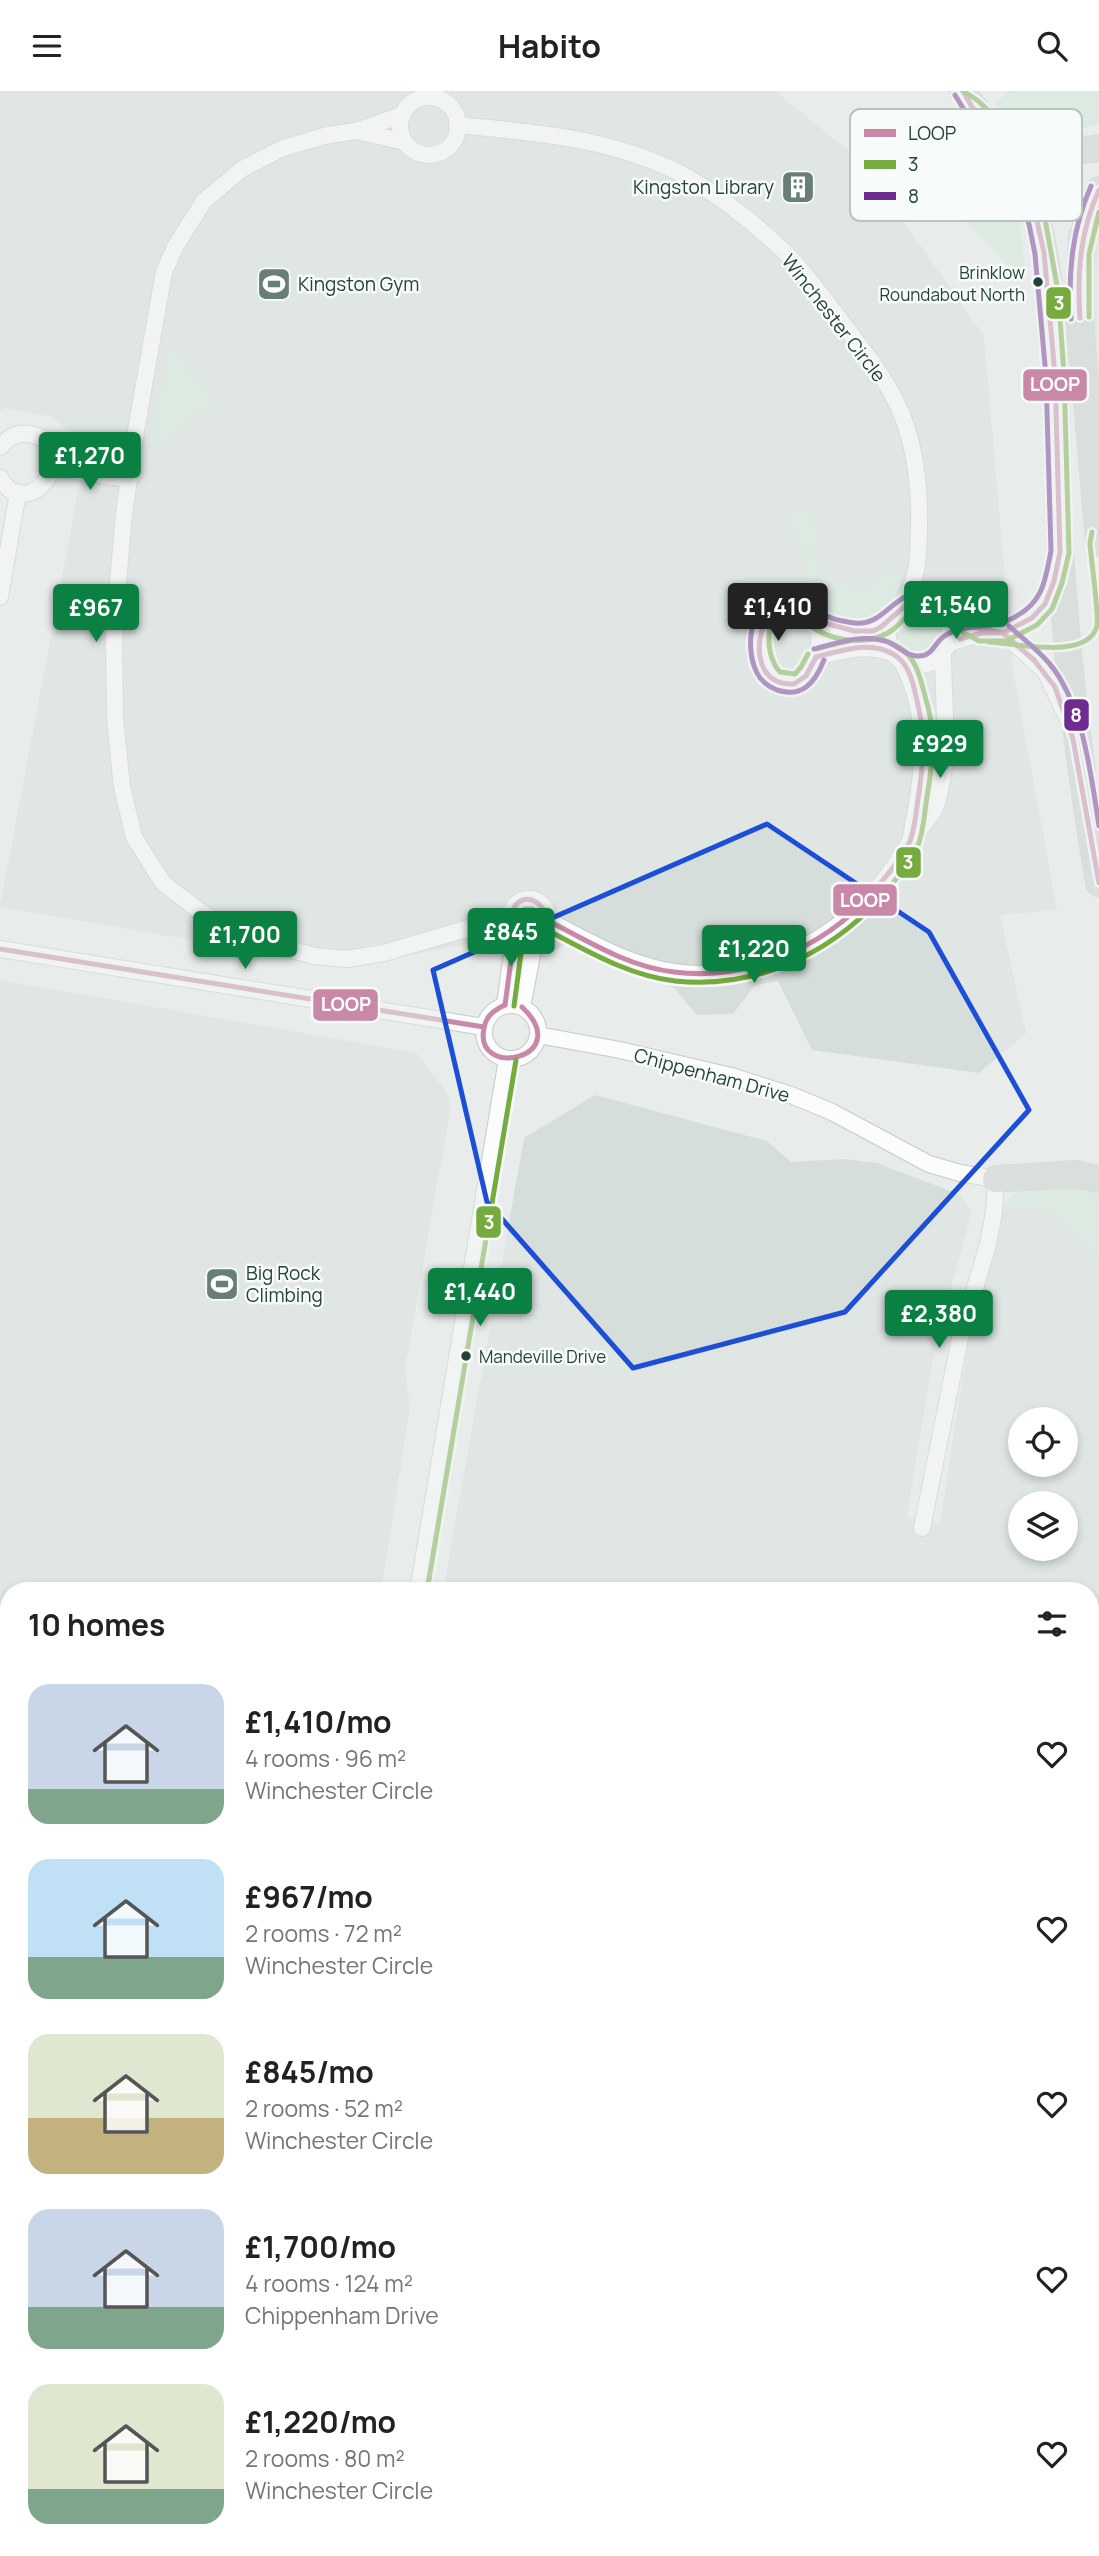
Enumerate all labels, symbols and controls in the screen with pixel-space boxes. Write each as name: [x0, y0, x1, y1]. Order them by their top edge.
text: Habito: [498, 24, 601, 68]
icon: menu: [28, 27, 66, 65]
icon: search: [1033, 27, 1071, 65]
legend: [850, 109, 1082, 221]
text: LOOP: [908, 120, 956, 146]
text: 3: [908, 151, 919, 177]
building icon: Kingston Library: [779, 168, 817, 206]
place label: Kingston Library: [633, 174, 774, 200]
text: 8: [908, 183, 919, 209]
street label: Winchester Circle: [776, 249, 892, 387]
place label: Brinklow Roundabout North: [879, 261, 1025, 306]
sports icon: Kingston Gym: [255, 265, 293, 303]
place label: Kingston Gym: [298, 271, 419, 297]
marker: Brinklow Roundabout North: [1031, 275, 1045, 289]
line badge: 3: [1045, 286, 1072, 320]
text: 3: [1053, 290, 1065, 316]
line badge: LOOP: [1022, 368, 1088, 402]
text: LOOP: [1030, 371, 1080, 397]
pin: £1,270: [33, 433, 147, 492]
text: £1,270: [55, 439, 125, 471]
pin: £1,540: [899, 581, 1013, 641]
pin: £1,410: [721, 583, 835, 643]
pin: £967: [55, 585, 137, 644]
text: £1,540: [920, 588, 992, 620]
text: £1,410: [744, 590, 812, 622]
text: £967: [69, 591, 123, 623]
line badge: 8: [1063, 698, 1090, 732]
text: 8: [1070, 702, 1082, 728]
pin: £929: [899, 721, 981, 780]
text: £929: [912, 727, 968, 759]
line badge: 3: [895, 846, 922, 879]
text: 3: [902, 849, 914, 875]
line badge: LOOP: [832, 883, 898, 917]
text: LOOP: [840, 887, 890, 913]
pin: £845: [470, 909, 552, 968]
pin: £1,700: [188, 911, 302, 971]
text: £845: [484, 915, 538, 947]
text: £1,700: [209, 918, 281, 950]
pin: £1,220: [697, 925, 811, 985]
text: £1,220: [718, 932, 790, 964]
line badge: LOOP: [312, 988, 379, 1022]
text: LOOP: [321, 991, 371, 1017]
street label: Chippenham Drive: [631, 1042, 793, 1108]
line badge: 3: [475, 1205, 502, 1239]
text: 3: [483, 1209, 495, 1235]
place label: Big Rock Climbing: [246, 1260, 323, 1308]
sports icon: Big Rock Climbing: [203, 1265, 241, 1303]
pin: £1,440: [423, 1269, 537, 1328]
text: £1,440: [444, 1275, 516, 1307]
pin: £2,380: [882, 1291, 996, 1350]
text: £2,380: [901, 1297, 977, 1329]
place label: Mandeville Drive: [479, 1345, 606, 1368]
marker: Mandeville Drive: [459, 1349, 473, 1363]
map controls: [1008, 1407, 1078, 1561]
button: locate: [1008, 1407, 1078, 1477]
button: layers: [1008, 1491, 1078, 1561]
text: 10 homes: [28, 1604, 165, 1645]
icon: filters: [1033, 1605, 1071, 1643]
text: £1,410/mo: [245, 1701, 392, 1742]
icon: home: [84, 1712, 168, 1796]
icon: heart: [1033, 1735, 1071, 1773]
text: 4 rooms · 96 m²: [245, 1742, 406, 1774]
text: Winchester Circle: [245, 1774, 433, 1806]
text: £967/mo: [245, 1876, 373, 1917]
icon: home: [84, 1887, 168, 1971]
icon: heart: [1033, 1910, 1071, 1948]
text: 2 rooms · 72 m²: [245, 1917, 402, 1949]
text: Winchester Circle: [245, 1949, 433, 1981]
text: £845/mo: [245, 2051, 374, 2092]
icon: home: [84, 2062, 168, 2146]
icon: heart: [1033, 2085, 1071, 2123]
text: 2 rooms · 52 m²: [245, 2092, 403, 2124]
text: Winchester Circle: [245, 2124, 433, 2156]
text: £1,700/mo: [245, 2226, 396, 2267]
icon: home: [84, 2237, 168, 2321]
icon: heart: [1033, 2260, 1071, 2298]
text: 4 rooms · 124 m²: [245, 2267, 413, 2299]
text: Chippenham Drive: [245, 2299, 439, 2331]
text: £1,220/mo: [245, 2401, 396, 2442]
icon: home: [84, 2412, 168, 2496]
icon: heart: [1033, 2435, 1071, 2473]
text: 2 rooms · 80 m²: [245, 2442, 405, 2474]
text: Winchester Circle: [245, 2474, 433, 2506]

